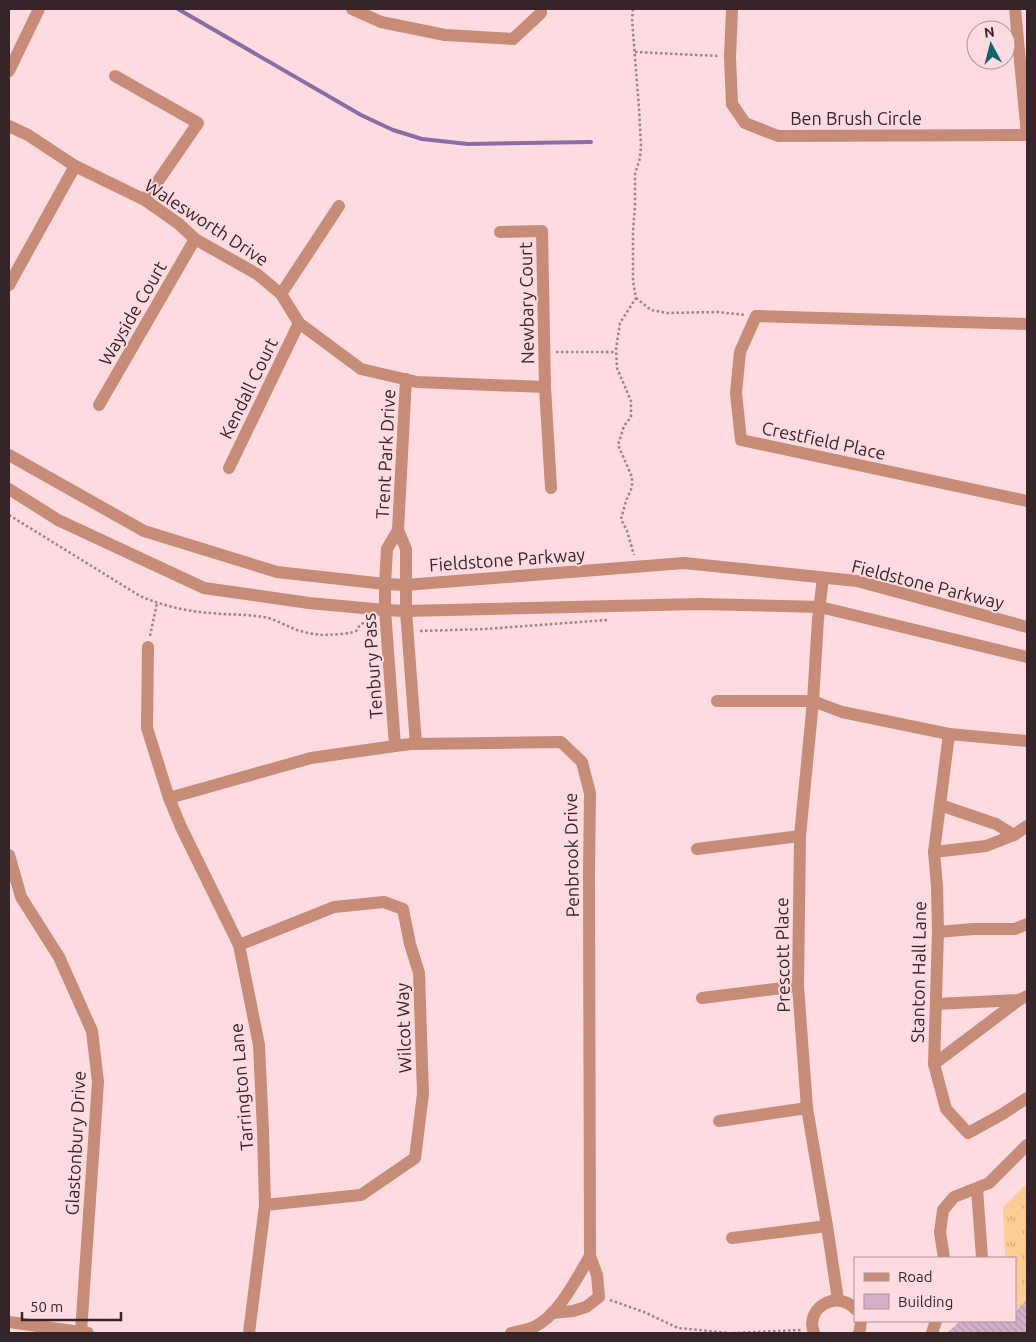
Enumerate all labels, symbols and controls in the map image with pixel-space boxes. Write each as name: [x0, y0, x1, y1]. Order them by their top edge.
north arrow: [966, 20, 1016, 70]
text: N: [983, 24, 996, 41]
street label: Ben Brush Circle: [790, 108, 922, 128]
street label: Walesworth Drive: [141, 175, 273, 269]
street label: Newbary Court: [515, 242, 537, 364]
street label: Wayside Court: [94, 257, 170, 369]
street label: Kendall Court: [215, 334, 281, 442]
street label: Trent Park Drive: [372, 389, 398, 519]
street label: Crestfield Place: [760, 417, 888, 463]
street label: Fieldstone Parkway: [428, 544, 586, 574]
street label: Fieldstone Parkway: [850, 555, 1007, 613]
street label: Tenbury Pass: [358, 612, 386, 719]
street label: Penbrook Drive: [560, 792, 582, 918]
street label: Prescott Place: [771, 897, 793, 1013]
street label: Stanton Hall Lane: [907, 901, 929, 1043]
street label: Wilcot Way: [391, 982, 415, 1073]
street label: Tarrington Lane: [225, 1022, 257, 1152]
street label: Glastonbury Drive: [61, 1070, 89, 1216]
legend: [854, 1257, 1016, 1322]
text: Road: [898, 1268, 933, 1285]
scale bar: [22, 1290, 121, 1322]
text: Building: [898, 1293, 953, 1310]
text: 50 m: [30, 1298, 63, 1315]

